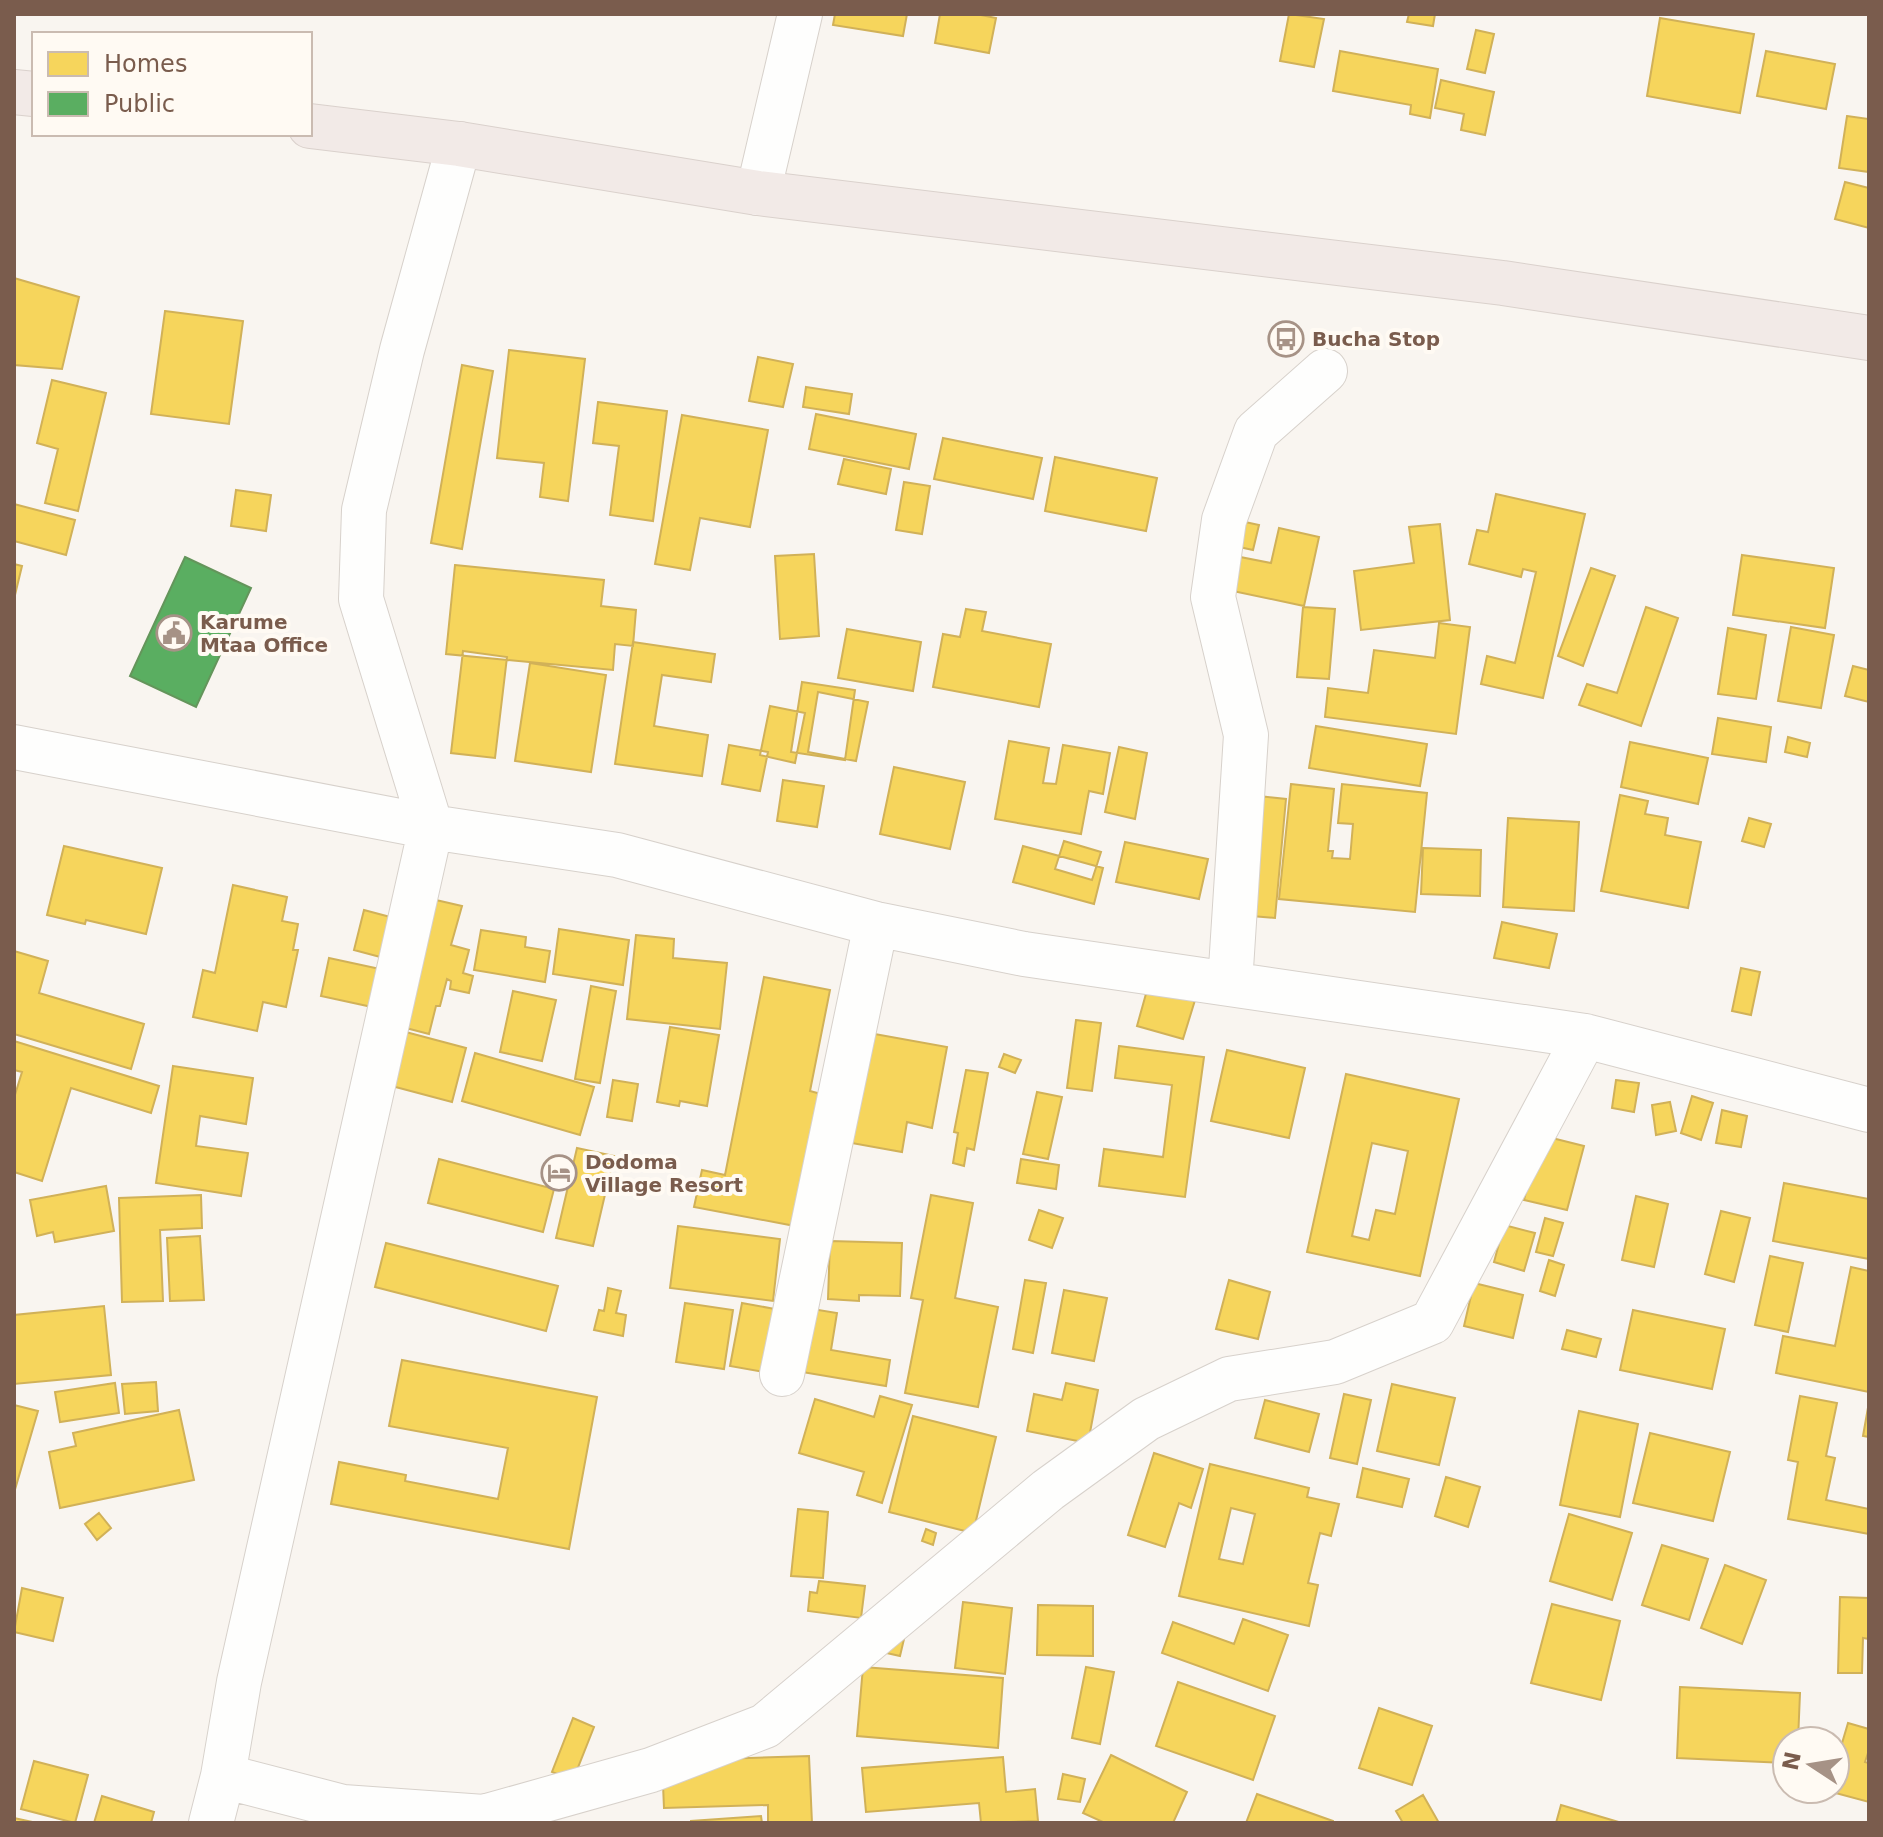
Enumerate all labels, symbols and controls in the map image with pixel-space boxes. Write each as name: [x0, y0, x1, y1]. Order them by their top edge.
legend: [32, 32, 312, 136]
text: Homes: [104, 50, 187, 78]
text: Public: [104, 90, 175, 118]
bus stop icon: Bucha Stop: [1267, 320, 1305, 358]
place label: Bucha Stop: [1312, 327, 1440, 351]
place label: Karume Mtaa Office: [200, 610, 328, 657]
public building icon: Karume Mtaa Office: [155, 614, 193, 652]
place label: Dodoma Village Resort: [585, 1150, 744, 1197]
hotel icon: Dodoma Village Resort: [540, 1154, 578, 1192]
north arrow: [1771, 1725, 1851, 1805]
text: N: [1778, 1749, 1806, 1773]

